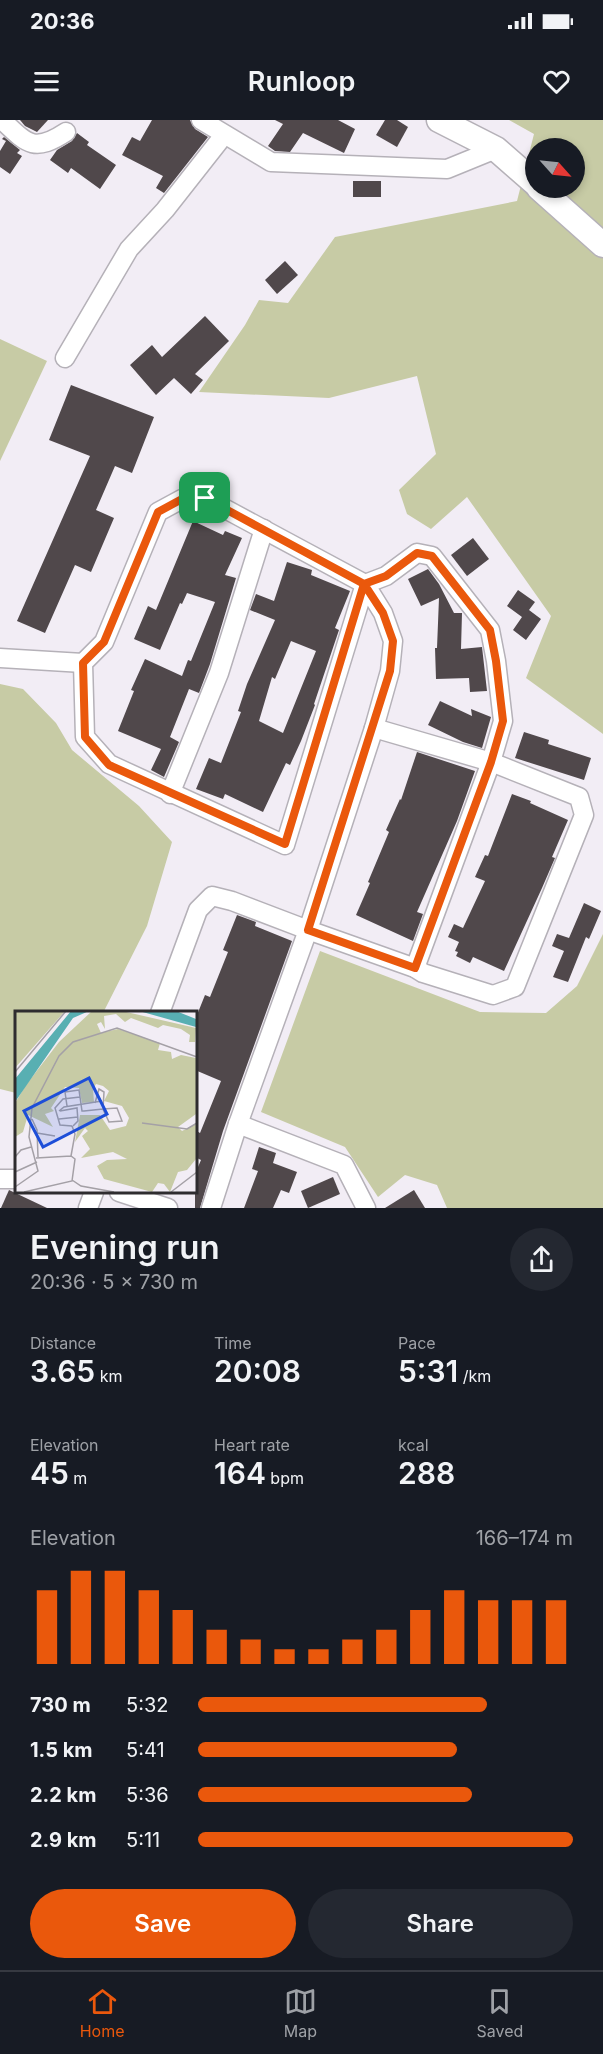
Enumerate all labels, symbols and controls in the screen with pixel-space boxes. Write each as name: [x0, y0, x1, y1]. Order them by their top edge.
text: 20:36: [30, 8, 95, 34]
icon: menu: [30, 65, 63, 98]
text: Runloop: [248, 65, 355, 98]
icon: heart: [540, 65, 573, 98]
north arrow: [525, 138, 585, 198]
map controls: [525, 138, 585, 198]
pin: [179, 472, 230, 523]
icon: arrive: [188, 481, 221, 514]
inset map: [15, 1011, 196, 1193]
text: Evening run: [30, 1227, 220, 1267]
button: share: [510, 1228, 573, 1291]
text: 20:36 · 5 × 730 m: [30, 1270, 198, 1294]
text: Distance: [30, 1333, 96, 1353]
text: Time: [214, 1333, 252, 1353]
text: Pace: [398, 1333, 436, 1353]
text: 3.65: [30, 1353, 95, 1389]
text: 20:08: [214, 1353, 301, 1389]
text: 5:31: [398, 1353, 458, 1389]
text: km: [95, 1366, 123, 1386]
text: /km: [458, 1366, 491, 1386]
text: Elevation: [30, 1435, 99, 1455]
text: Heart rate: [214, 1435, 290, 1455]
text: kcal: [398, 1435, 429, 1455]
text: 45: [30, 1455, 69, 1491]
text: 164: [214, 1455, 266, 1491]
text: 288: [398, 1455, 455, 1491]
text: m: [69, 1468, 87, 1488]
text: bpm: [266, 1468, 304, 1488]
text: Elevation: [30, 1526, 116, 1550]
text: 166–174 m: [476, 1526, 573, 1550]
text: 730 m: [30, 1693, 91, 1717]
text: 5:32: [126, 1693, 168, 1717]
text: 1.5 km: [30, 1738, 93, 1762]
text: 5:41: [126, 1738, 165, 1762]
text: 2.2 km: [30, 1783, 96, 1807]
text: 5:36: [126, 1783, 169, 1807]
text: 2.9 km: [30, 1828, 97, 1852]
text: 5:11: [126, 1828, 160, 1852]
button: Save: [30, 1889, 296, 1958]
button: Share: [308, 1889, 573, 1958]
tab: Home: [80, 1985, 125, 2041]
tab: Map: [284, 1985, 317, 2041]
tab: Saved: [476, 1985, 523, 2041]

